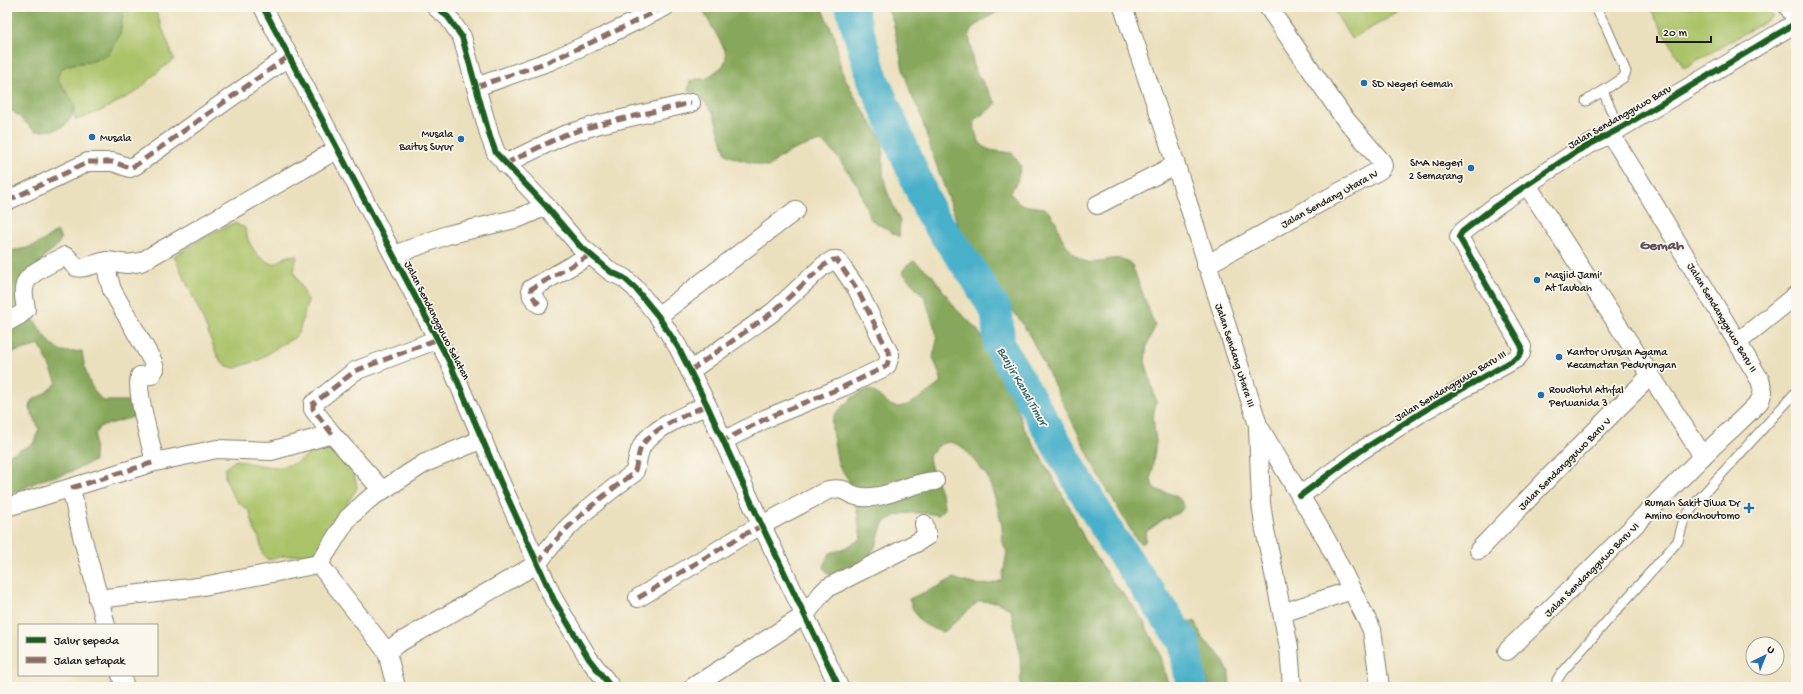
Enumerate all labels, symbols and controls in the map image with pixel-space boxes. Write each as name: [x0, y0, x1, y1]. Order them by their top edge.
scale bar: [1657, 18, 1711, 44]
text: 20 m: [1663, 27, 1688, 41]
marker: SD Negeri Gemah: [1359, 78, 1369, 88]
place label: SD Negeri Gemah: [1372, 79, 1453, 91]
street label: Jalan Sendangguwo Baru: [1566, 83, 1674, 152]
place label: Musala Baitus Surur: [398, 129, 454, 154]
marker: Musala: [87, 132, 97, 142]
place label: Musala: [100, 133, 132, 145]
marker: Musala Baitus Surur: [456, 134, 466, 144]
place label: SMA Negeri 2 Semarang: [1409, 158, 1463, 183]
marker: SMA Negeri 2 Semarang: [1466, 163, 1476, 173]
street label: Jalan Sendang Utara IV: [1279, 168, 1381, 231]
district label: Gemah: [1640, 237, 1684, 255]
street label: Jalan Sendangguwo Selatan: [401, 259, 472, 383]
street label: Jalan Sendangguwo Baru II: [1684, 261, 1759, 375]
place label: Masjid Jami' At Taubah: [1545, 270, 1602, 295]
marker: Masjid Jami' At Taubah: [1532, 275, 1542, 285]
street label: Jalan Sendang Utara III: [1212, 302, 1257, 409]
water label: Banjir Kanal Timur: [993, 345, 1051, 431]
place label: Kantor Urusan Agama Kecamatan Pedurungan: [1567, 347, 1677, 372]
street label: Jalan Sendangguwo Baru III: [1393, 348, 1509, 425]
marker: Kantor Urusan Agama Kecamatan Pedurungan: [1554, 352, 1564, 362]
place label: Roudlotul Athfal Perwanida 3: [1548, 384, 1624, 410]
marker: Roudlotul Athfal Perwanida 3: [1536, 390, 1546, 400]
street label: Jalan Sendangguwo Baru V: [1517, 416, 1614, 513]
place label: Rumah Sakit Jiwa Dr Amino Gondhoutomo: [1645, 498, 1741, 523]
marker: Rumah Sakit Jiwa Dr Amino Gondhoutomo: [1743, 502, 1755, 514]
street label: Jalan Sendangguwo Baru VI: [1543, 520, 1642, 620]
legend: [18, 624, 158, 676]
text: Jalur sepeda: [54, 635, 119, 649]
north arrow: [1745, 636, 1785, 676]
text: U: [1764, 644, 1777, 657]
text: Jalan setapak: [54, 655, 127, 669]

